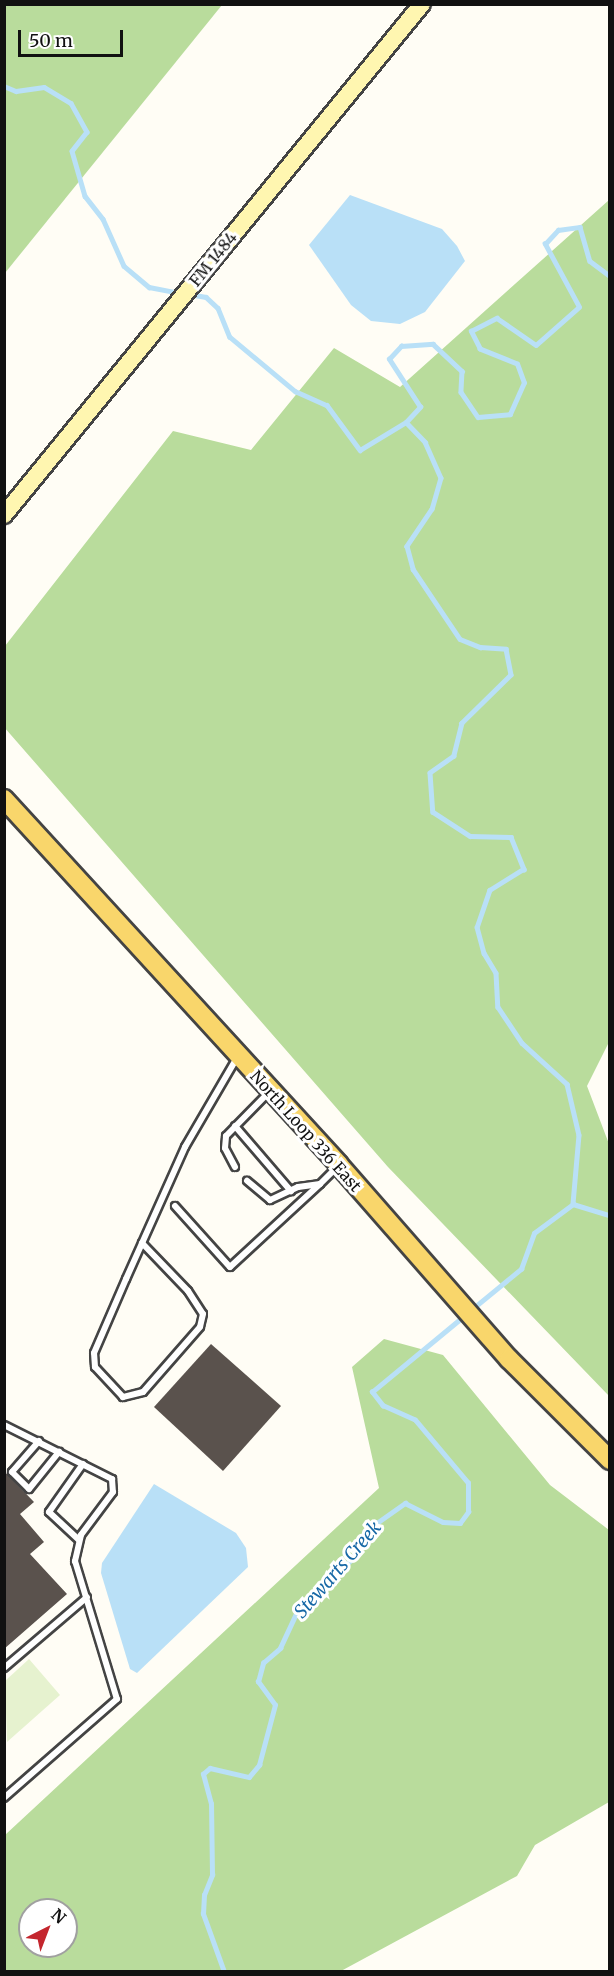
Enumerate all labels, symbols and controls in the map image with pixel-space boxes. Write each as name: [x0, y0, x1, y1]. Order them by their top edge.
scale bar: [21, 18, 126, 56]
text: 50 m: [29, 29, 73, 52]
street label: FM 1484: [185, 228, 241, 290]
street label: North Loop 336 East: [247, 1066, 365, 1196]
water label: Stewarts Creek: [290, 1517, 386, 1623]
north arrow: [18, 1898, 78, 1958]
text: N: [47, 1904, 70, 1928]

